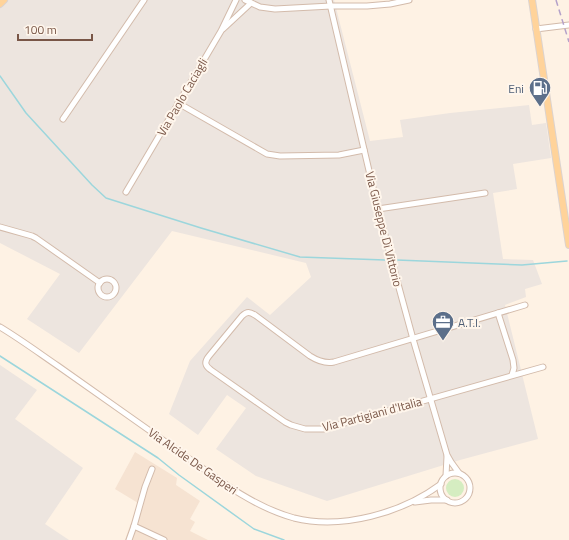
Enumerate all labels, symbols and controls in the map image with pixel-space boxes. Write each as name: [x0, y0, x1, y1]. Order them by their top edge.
scale bar: [18, 16, 92, 42]
text: 100 m: [24, 20, 57, 39]
street label: Via Paolo Caciagli: [152, 54, 212, 140]
fuel station icon: Eni: [527, 75, 553, 108]
place label: Eni: [508, 79, 524, 98]
street label: Via Giuseppe Di Vittorio: [360, 169, 408, 289]
office icon: A.T.I.: [430, 309, 456, 342]
place label: A.T.I.: [458, 313, 481, 332]
street label: Via Partigiani d'Italia: [320, 392, 424, 436]
street label: Via Alcide De Gasperi: [144, 423, 242, 499]

